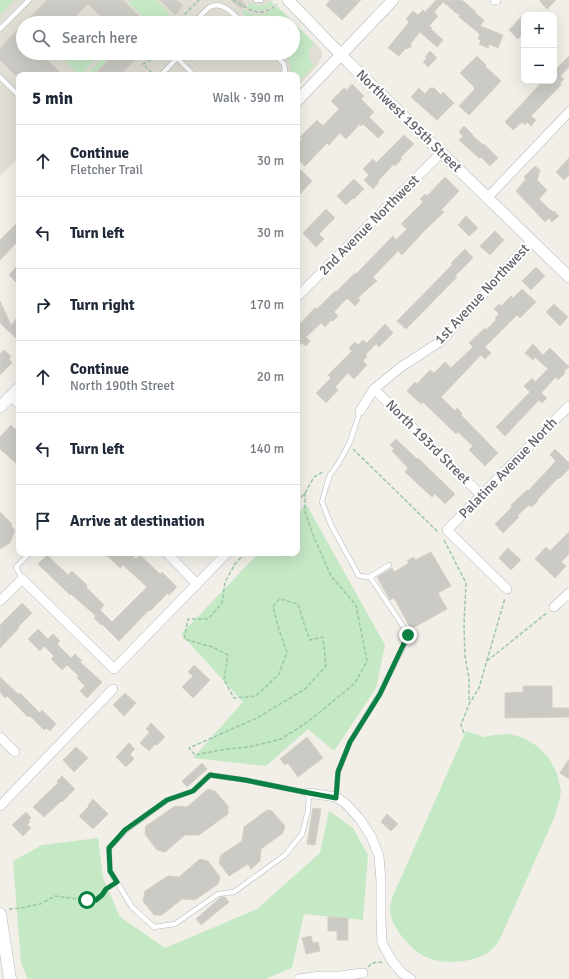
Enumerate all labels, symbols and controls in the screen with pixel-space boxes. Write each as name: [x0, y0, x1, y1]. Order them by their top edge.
map controls: [521, 12, 557, 84]
button: +: [521, 12, 557, 48]
search box: [16, 16, 300, 60]
icon: search: [30, 27, 52, 49]
text: Search here: [62, 29, 138, 47]
button: −: [521, 48, 557, 84]
street label: Northwest 195th Street: [353, 66, 465, 176]
text: 5 min: [32, 88, 73, 109]
text: Walk · 390 m: [213, 90, 284, 106]
text: Continue: [70, 144, 129, 162]
icon: ahead: [32, 150, 54, 172]
text: 30 m: [257, 153, 284, 169]
text: Fletcher Trail: [70, 162, 143, 178]
street label: 2nd Avenue Northwest: [315, 171, 423, 279]
icon: left: [32, 222, 54, 244]
text: Turn left: [70, 224, 124, 242]
text: 30 m: [257, 225, 284, 241]
street label: 1st Avenue Northwest: [431, 240, 533, 348]
icon: right: [32, 294, 54, 316]
text: Turn right: [70, 296, 135, 314]
text: 170 m: [250, 297, 284, 313]
text: Continue: [70, 360, 129, 378]
icon: ahead: [32, 366, 54, 388]
text: 20 m: [257, 369, 284, 385]
text: North 190th Street: [70, 378, 175, 394]
street label: North 193rd Street: [382, 396, 474, 488]
street label: Palatine Avenue North: [455, 414, 561, 522]
icon: left: [32, 438, 54, 460]
text: Turn left: [70, 440, 124, 458]
text: 140 m: [250, 441, 284, 457]
icon: arrive: [32, 510, 54, 532]
text: Arrive at destination: [70, 512, 205, 530]
route end: [399, 626, 417, 644]
route start: [78, 891, 96, 909]

